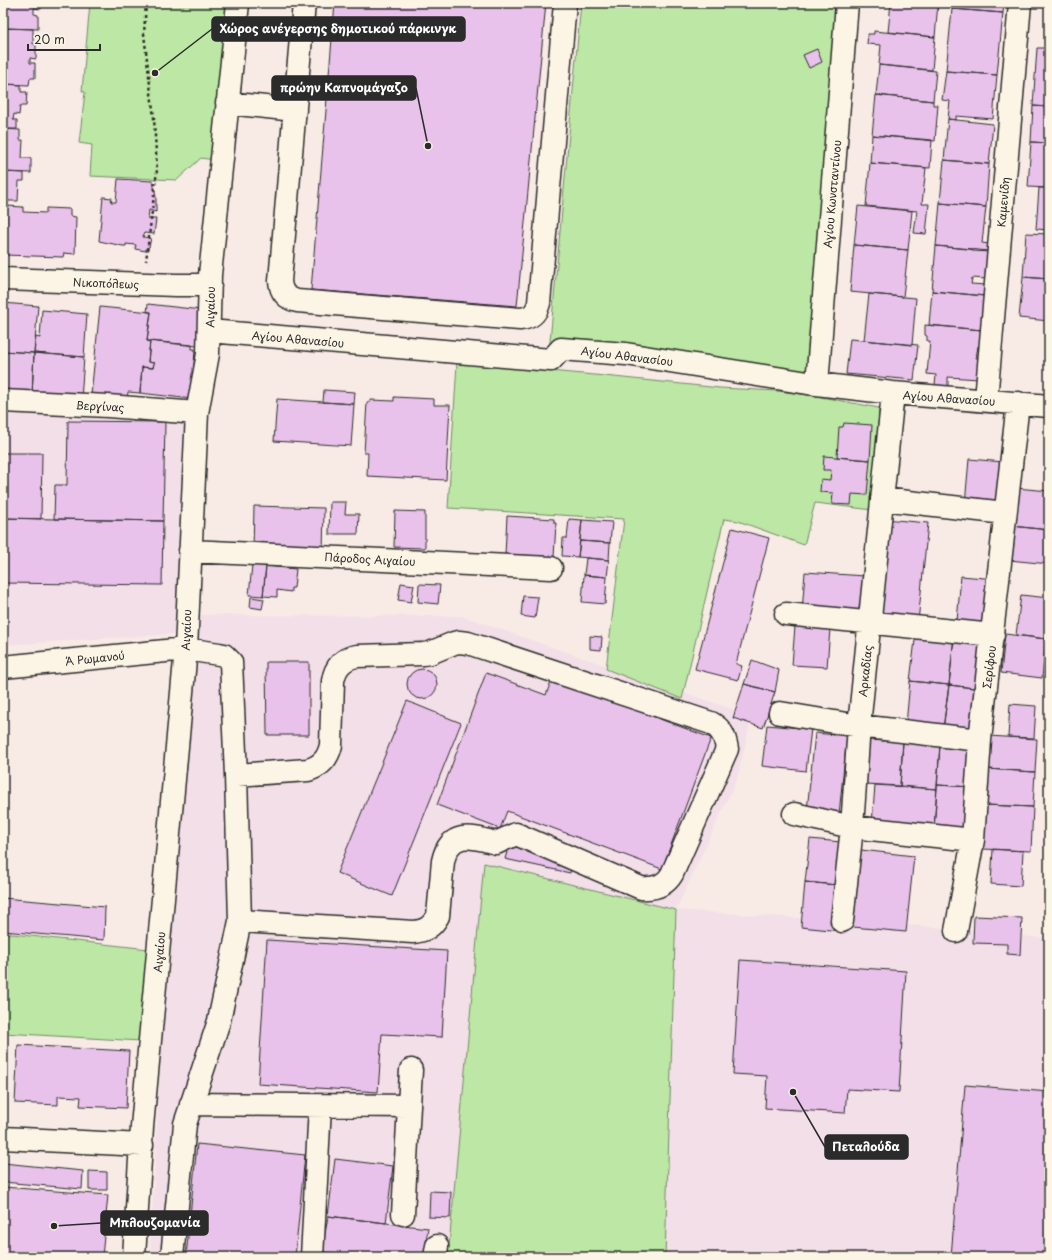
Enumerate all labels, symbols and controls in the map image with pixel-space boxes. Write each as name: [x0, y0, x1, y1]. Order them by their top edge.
callout: Χώρος ανέγερσης δημοτικού πάρκινγκ: [212, 17, 465, 41]
text: Χώρος ανέγερσης δημοτικού πάρκινγκ: [220, 19, 456, 37]
scale bar: [28, 26, 100, 52]
text: 20 m: [34, 30, 65, 48]
callout: πρώην Καπνομάγαζο: [272, 76, 416, 100]
text: πρώην Καπνομάγαζο: [280, 78, 408, 96]
street label: Αγίου Κωνσταντίνου: [819, 139, 845, 249]
street label: Καμενίδη: [992, 176, 1014, 228]
street label: Νικοπόλεως: [73, 273, 140, 293]
street label: Αιγαίου: [201, 286, 219, 328]
street label: Αγίου Αθανασίου: [251, 326, 345, 352]
street label: Αγίου Αθανασίου: [580, 342, 674, 370]
street label: Αγίου Αθανασίου: [902, 386, 996, 410]
street label: Βεργίνας: [75, 396, 125, 416]
street label: Πάροδος Αιγαίου: [324, 548, 416, 570]
street label: Αιγαίου: [177, 609, 195, 651]
street label: Αρκαδίας: [854, 644, 876, 698]
street label: Σερίφου: [978, 644, 1000, 690]
street label: Α΄ Ρωμανού: [64, 646, 126, 670]
street label: Αιγαίου: [149, 931, 169, 973]
callout: Πεταλούδα: [825, 1135, 908, 1159]
text: Πεταλούδα: [832, 1137, 900, 1155]
callout: Μπλουζομανία: [101, 1211, 208, 1235]
text: Μπλουζομανία: [110, 1213, 201, 1231]

